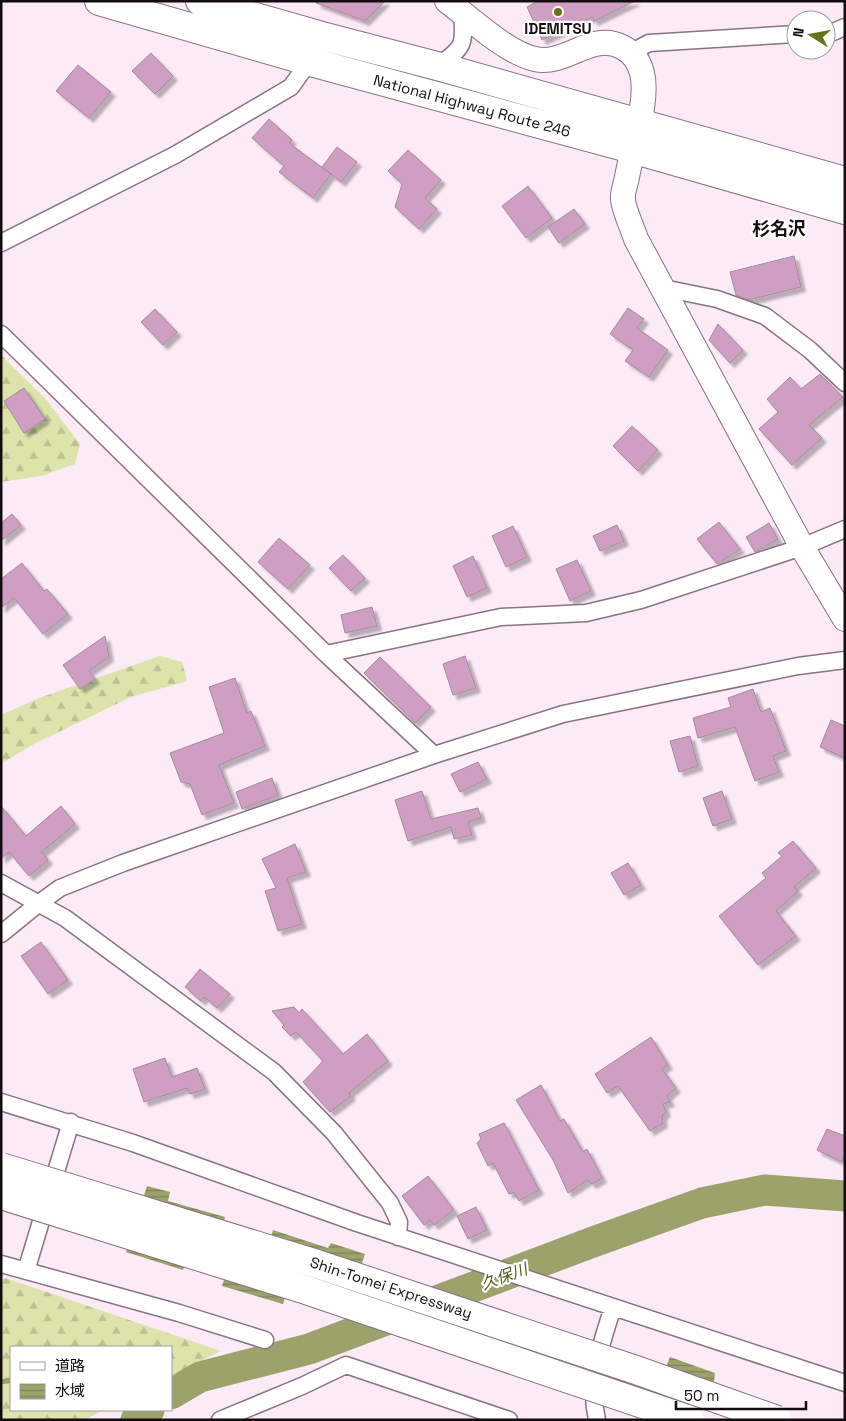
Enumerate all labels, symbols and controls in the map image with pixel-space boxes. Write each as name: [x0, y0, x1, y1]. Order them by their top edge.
marker: IDEMITSU: [552, 6, 564, 18]
north arrow: [786, 10, 836, 60]
place label: IDEMITSU: [524, 19, 592, 38]
text: N: [789, 26, 808, 39]
street label: National Highway Route 246: [371, 70, 573, 141]
district label: 杉名沢: [752, 217, 806, 240]
street label: Shin-Tomei Expressway: [308, 1252, 475, 1323]
water label: 久保川: [478, 1258, 532, 1295]
legend: [10, 1346, 172, 1411]
text: 道路: [55, 1356, 85, 1375]
scale bar: [676, 1378, 806, 1410]
text: 水域: [55, 1381, 85, 1400]
text: 50 m: [684, 1386, 719, 1405]

